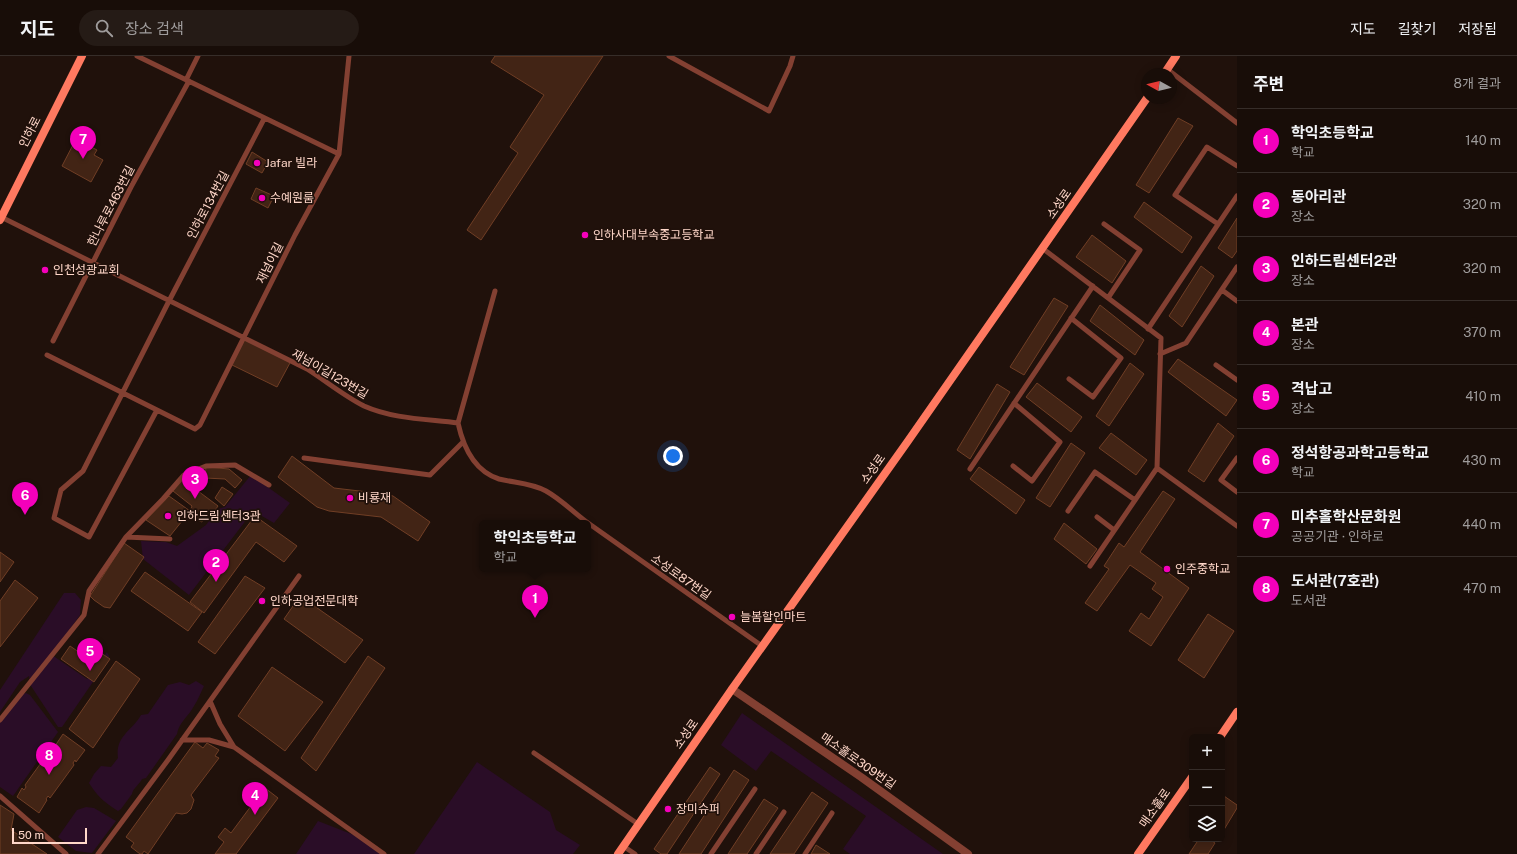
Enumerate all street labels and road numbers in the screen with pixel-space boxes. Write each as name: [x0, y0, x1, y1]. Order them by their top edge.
street label: 인하로: [16, 114, 44, 150]
street label: 한나루로463번길: [85, 163, 137, 249]
street label: 인하로134번길: [184, 169, 232, 241]
street label: 소성로: [1044, 186, 1074, 222]
street label: 재넘이길: [254, 240, 286, 286]
street label: 재넘이길123번길: [289, 346, 371, 402]
street label: 소성로: [858, 451, 888, 487]
street label: 소성로87번길: [648, 551, 714, 603]
street label: 소성로: [671, 716, 701, 752]
street label: 매소홀로309번길: [818, 730, 898, 792]
street label: 매소홀로: [1137, 786, 1173, 830]

